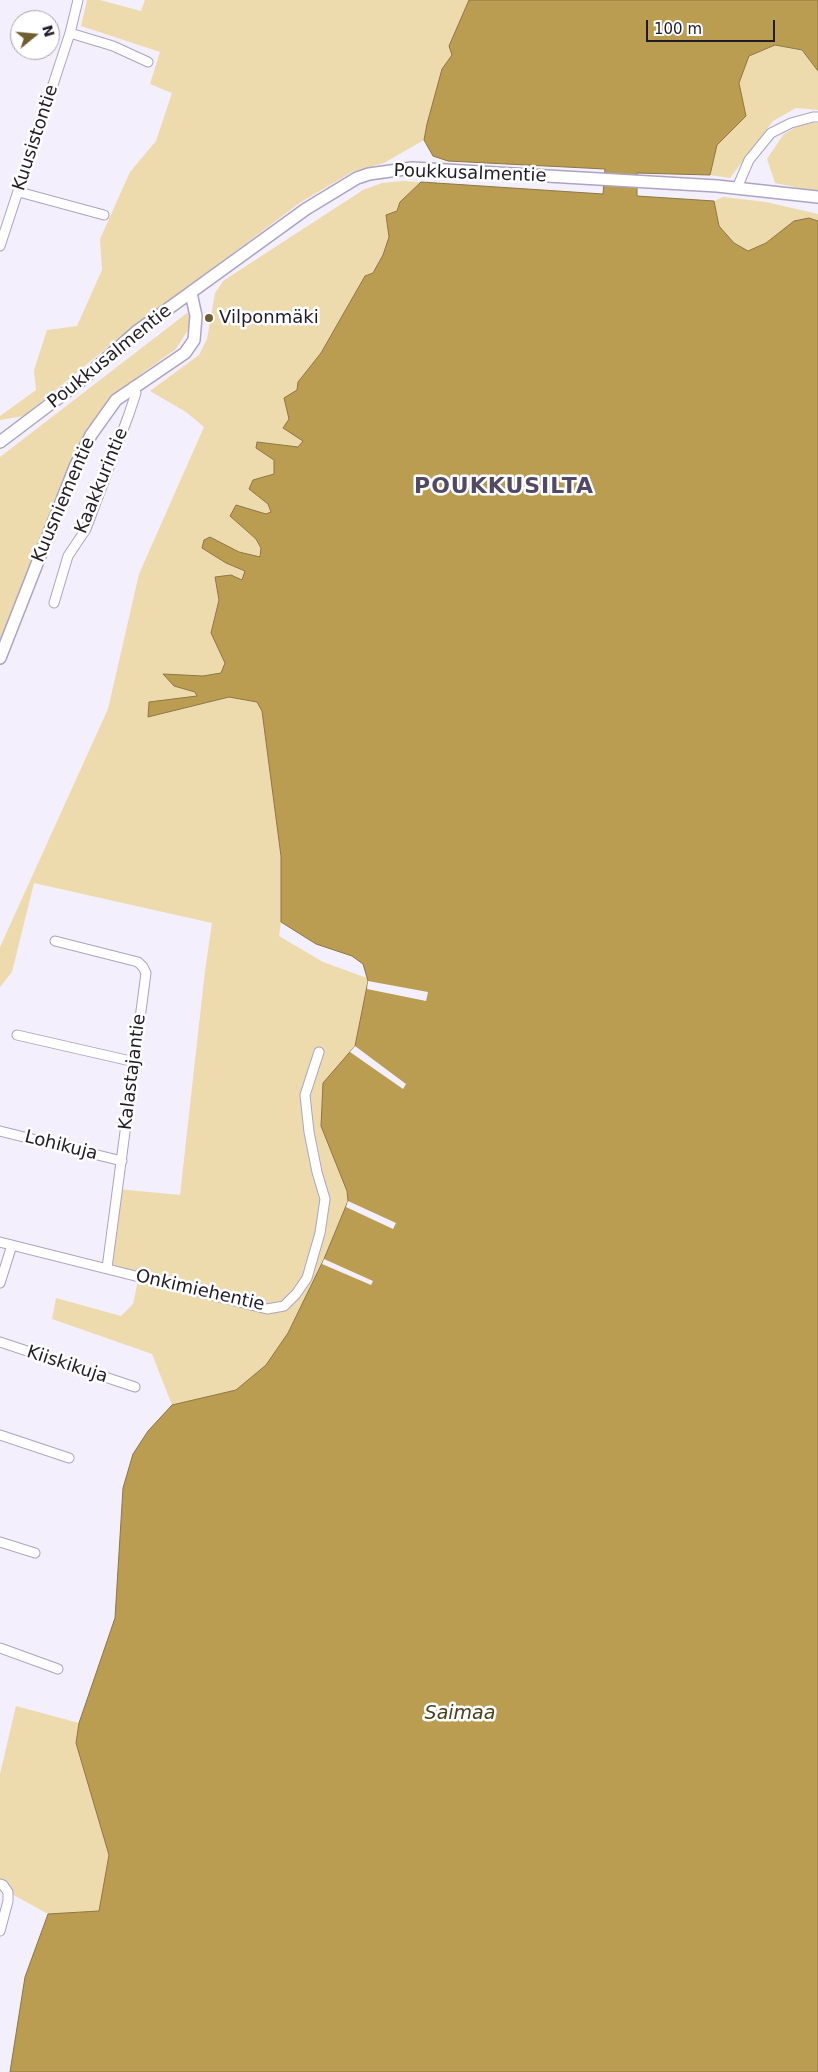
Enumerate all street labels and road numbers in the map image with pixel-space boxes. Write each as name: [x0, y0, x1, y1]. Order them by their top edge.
street label: Kuusistontie: [9, 82, 63, 194]
street label: Poukkusalmentie: [393, 161, 547, 187]
street label: Poukkusalmentie: [44, 300, 176, 414]
street label: Kaakkurintie: [71, 425, 133, 537]
street label: Kuusniementie: [28, 434, 100, 566]
street label: Kalastajantie: [115, 1013, 151, 1131]
street label: Lohikuja: [22, 1127, 100, 1165]
street label: Onkimiehentie: [133, 1266, 267, 1316]
street label: Kiiskikuja: [24, 1342, 110, 1388]

